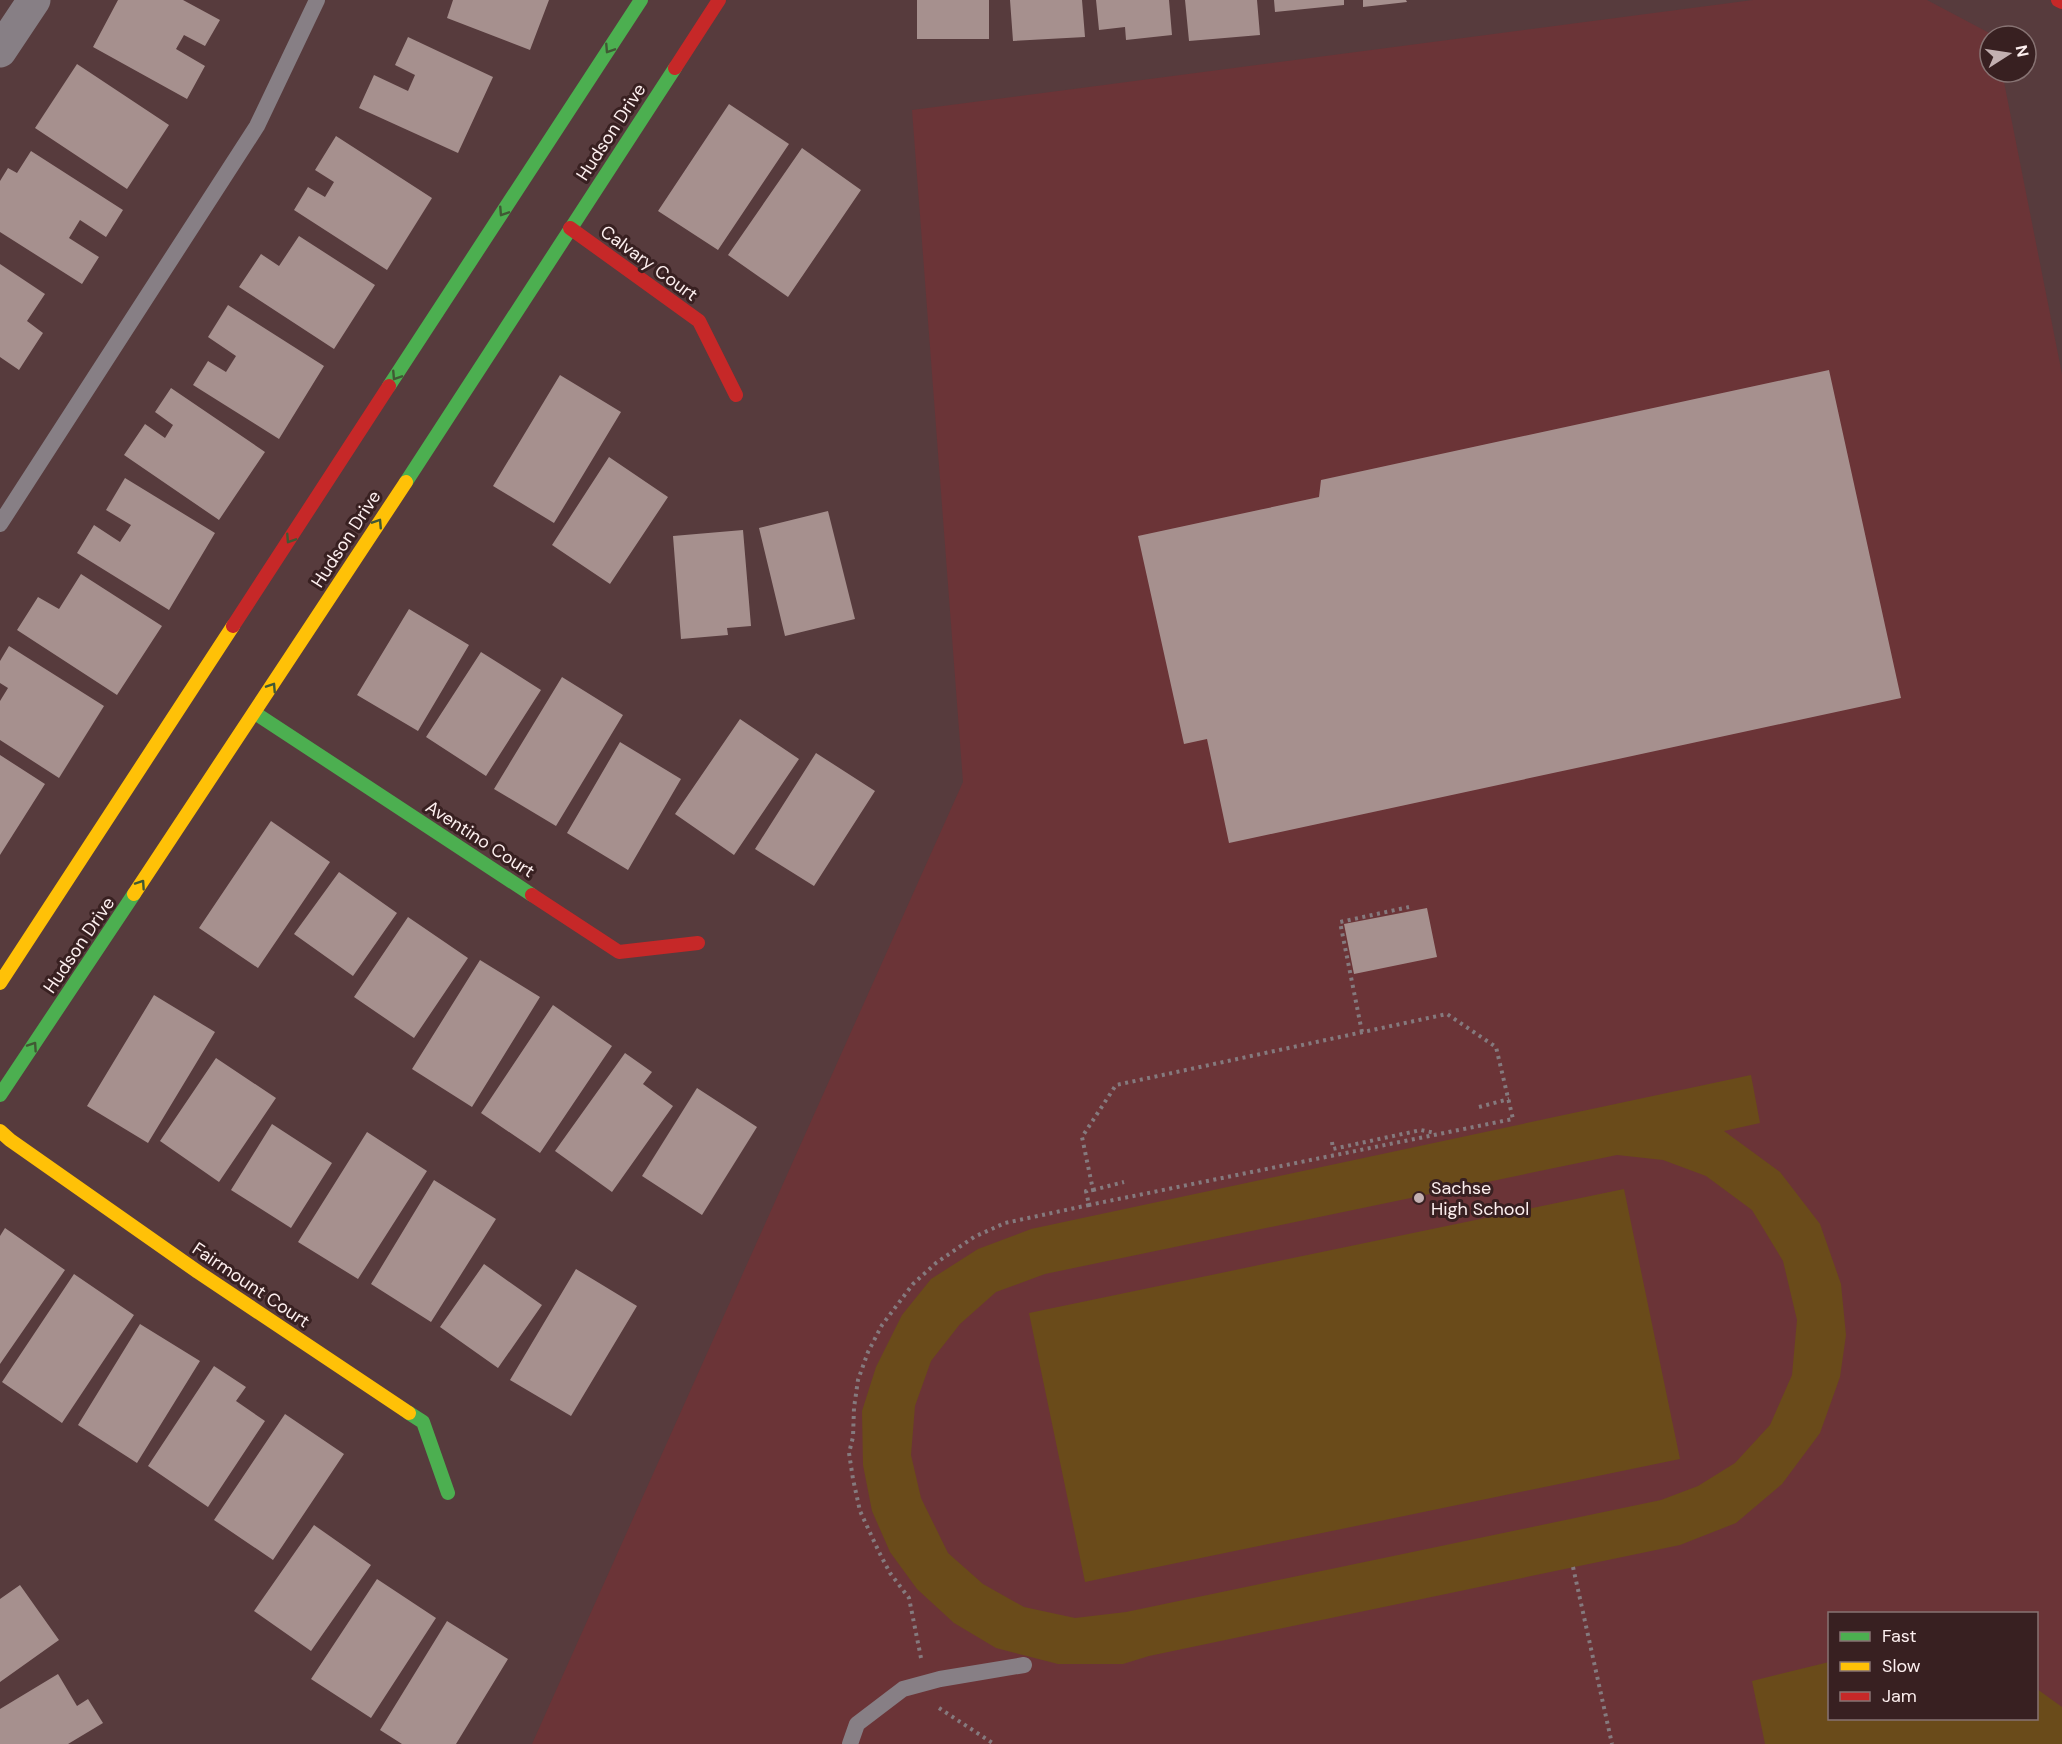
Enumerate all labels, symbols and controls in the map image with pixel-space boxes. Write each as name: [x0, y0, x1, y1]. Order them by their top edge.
north arrow: [1978, 24, 2038, 84]
one-way arrow: [605, 42, 616, 53]
text: N: [2011, 43, 2034, 59]
street label: Hudson Drive: [571, 79, 651, 185]
one-way arrow: [499, 206, 510, 217]
street label: Calvary Court: [596, 220, 702, 306]
one-way arrow: [392, 369, 403, 380]
street label: Hudson Drive: [306, 486, 386, 592]
one-way arrow: [371, 519, 383, 529]
one-way arrow: [285, 533, 297, 543]
one-way arrow: [265, 682, 276, 693]
street label: Aventino Court: [421, 795, 539, 883]
one-way arrow: [134, 880, 145, 891]
street label: Hudson Drive: [38, 892, 120, 998]
one-way arrow: [25, 1042, 37, 1052]
place label: Sachse High School: [1431, 1176, 1529, 1221]
marker: Sachse High School: [1412, 1191, 1426, 1205]
street label: Fairmount Court: [188, 1237, 314, 1333]
legend: [1828, 1612, 2038, 1720]
text: Fast: [1882, 1624, 1917, 1648]
text: Slow: [1882, 1654, 1921, 1678]
text: Jam: [1882, 1684, 1917, 1708]

